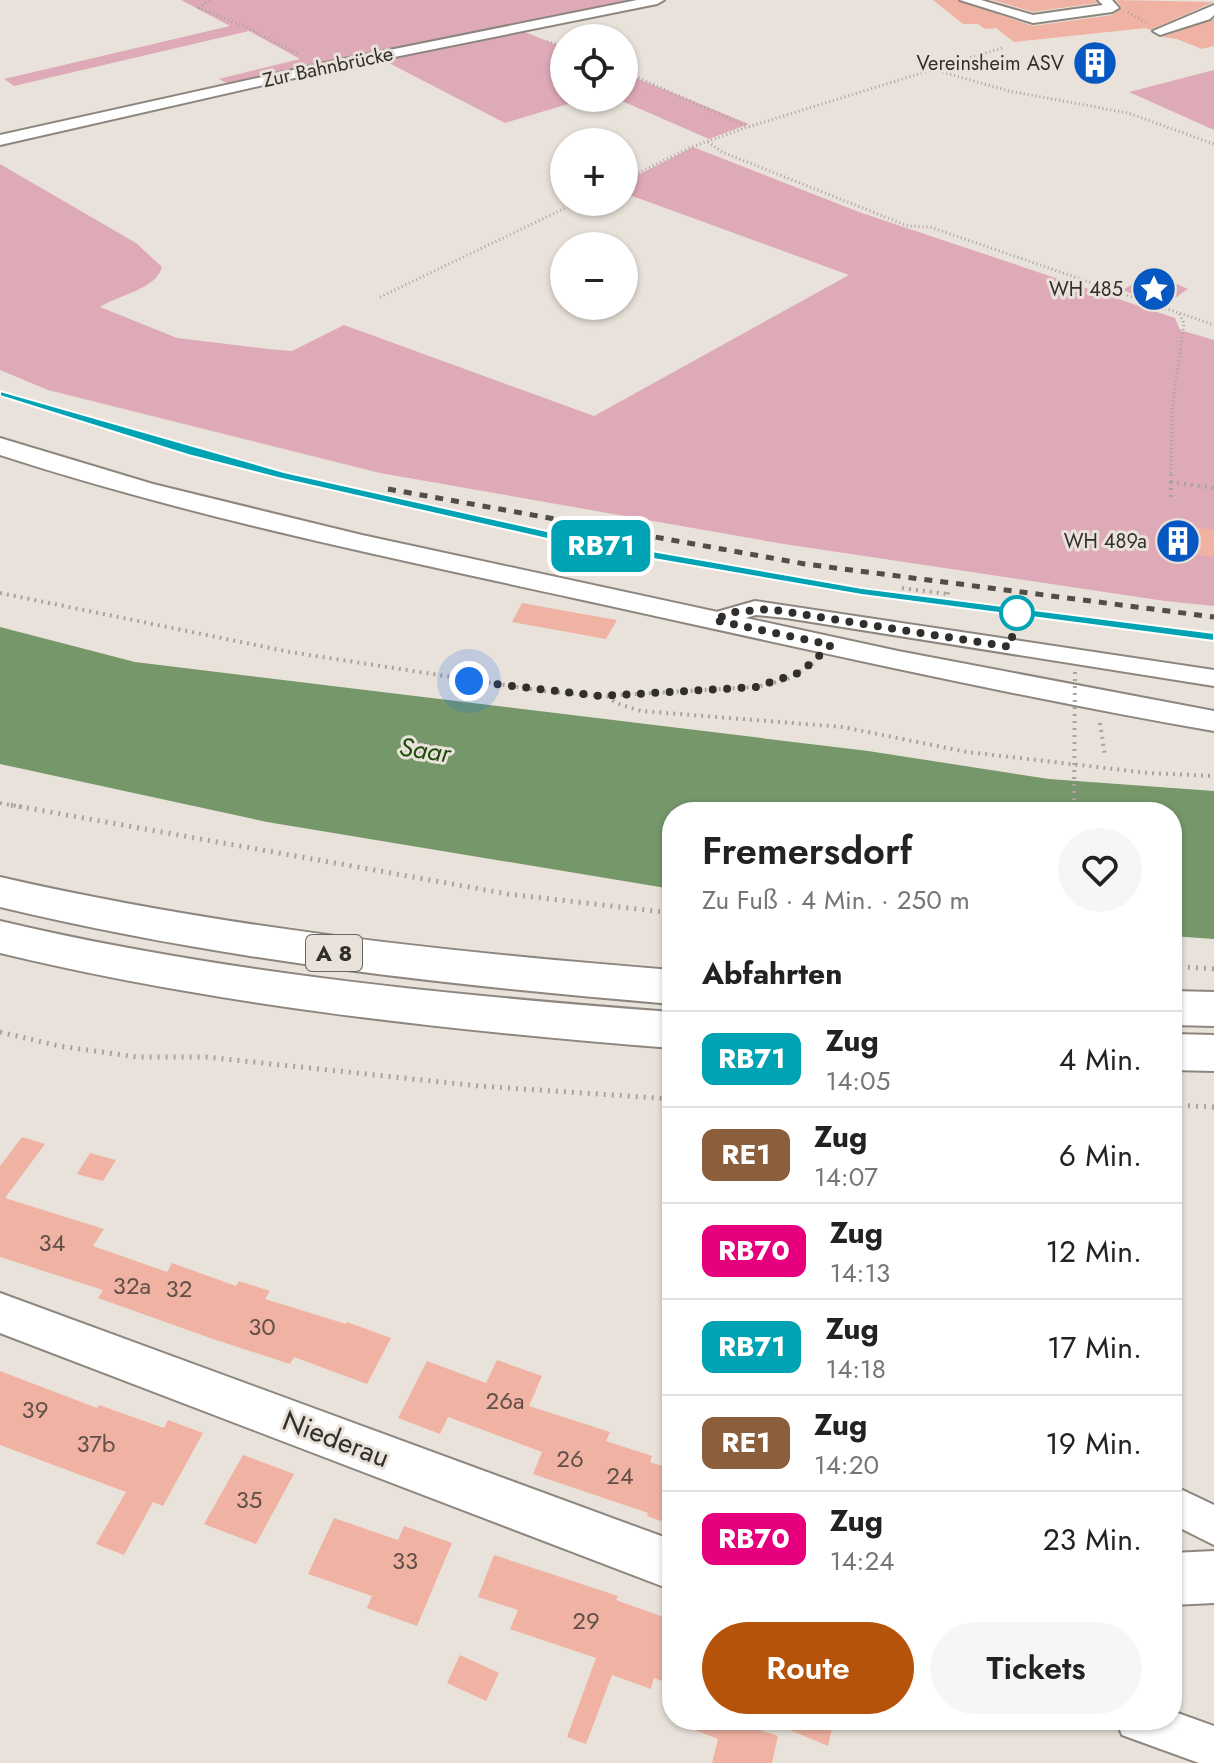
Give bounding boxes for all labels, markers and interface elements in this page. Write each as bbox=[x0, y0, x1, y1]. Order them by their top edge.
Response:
map controls bbox=[550, 24, 638, 320]
button: locate bbox=[550, 24, 638, 112]
street label: Zur Bahnbrücke bbox=[260, 39, 396, 95]
building icon: Vereinsheim ASV bbox=[1071, 39, 1119, 87]
place label: Vereinsheim ASV bbox=[917, 49, 1065, 78]
button: + bbox=[550, 128, 638, 216]
button: − bbox=[550, 232, 638, 320]
place icon: WH 485 bbox=[1130, 265, 1178, 313]
place label: WH 485 bbox=[1049, 275, 1123, 304]
building icon: WH 489a bbox=[1154, 517, 1202, 565]
line badge: RB71 bbox=[545, 520, 657, 572]
text: RB71 bbox=[567, 525, 635, 566]
place label: WH 489a bbox=[1064, 527, 1147, 556]
unlabelled marker bbox=[1000, 596, 1034, 630]
your location bbox=[449, 661, 489, 701]
water label: Saar bbox=[397, 728, 454, 773]
text: Fremersdorf bbox=[702, 823, 912, 878]
button: heart bbox=[1058, 828, 1142, 912]
text: Zu Fuß · 4 Min. · 250 m bbox=[702, 881, 970, 919]
road number: A 8 bbox=[306, 935, 362, 971]
text: Abfahrten bbox=[702, 952, 842, 995]
text: Zug bbox=[825, 1019, 879, 1062]
text: RB71 bbox=[718, 1038, 785, 1079]
text: 4 Min. bbox=[1059, 1038, 1142, 1081]
text: 14:05 bbox=[825, 1062, 890, 1100]
text: Zug bbox=[814, 1115, 867, 1158]
text: RE1 bbox=[721, 1134, 771, 1175]
text: 6 Min. bbox=[1059, 1134, 1142, 1177]
text: 14:07 bbox=[814, 1158, 878, 1196]
text: Zug bbox=[830, 1211, 883, 1254]
house number: 34 bbox=[38, 1225, 66, 1260]
text: RB70 bbox=[718, 1230, 790, 1271]
text: 12 Min. bbox=[1046, 1230, 1142, 1273]
text: 14:13 bbox=[830, 1254, 890, 1292]
house number: 32a bbox=[113, 1268, 151, 1303]
house number: 32 bbox=[166, 1271, 192, 1306]
text: Zug bbox=[825, 1307, 879, 1350]
house number: 30 bbox=[248, 1309, 276, 1344]
text: RB71 bbox=[718, 1326, 785, 1367]
text: 17 Min. bbox=[1047, 1326, 1142, 1369]
text: 14:18 bbox=[825, 1350, 886, 1388]
house number: 26a bbox=[485, 1383, 525, 1418]
house number: 39 bbox=[22, 1392, 48, 1427]
street label: Niederau bbox=[277, 1400, 395, 1478]
text: Zug bbox=[814, 1403, 867, 1446]
text: RE1 bbox=[721, 1422, 771, 1463]
text: 19 Min. bbox=[1045, 1422, 1142, 1465]
house number: 37b bbox=[76, 1426, 116, 1461]
house number: 26 bbox=[556, 1441, 584, 1476]
text: 14:20 bbox=[814, 1446, 879, 1484]
house number: 24 bbox=[606, 1458, 634, 1493]
house number: 35 bbox=[236, 1482, 262, 1517]
text: Zug bbox=[830, 1499, 883, 1542]
text: RB70 bbox=[718, 1518, 790, 1559]
text: 23 Min. bbox=[1043, 1518, 1142, 1561]
text: 14:24 bbox=[830, 1542, 894, 1580]
house number: 33 bbox=[392, 1543, 418, 1578]
house number: 29 bbox=[572, 1603, 600, 1638]
button: Route bbox=[702, 1622, 914, 1714]
button: Tickets bbox=[930, 1622, 1142, 1714]

